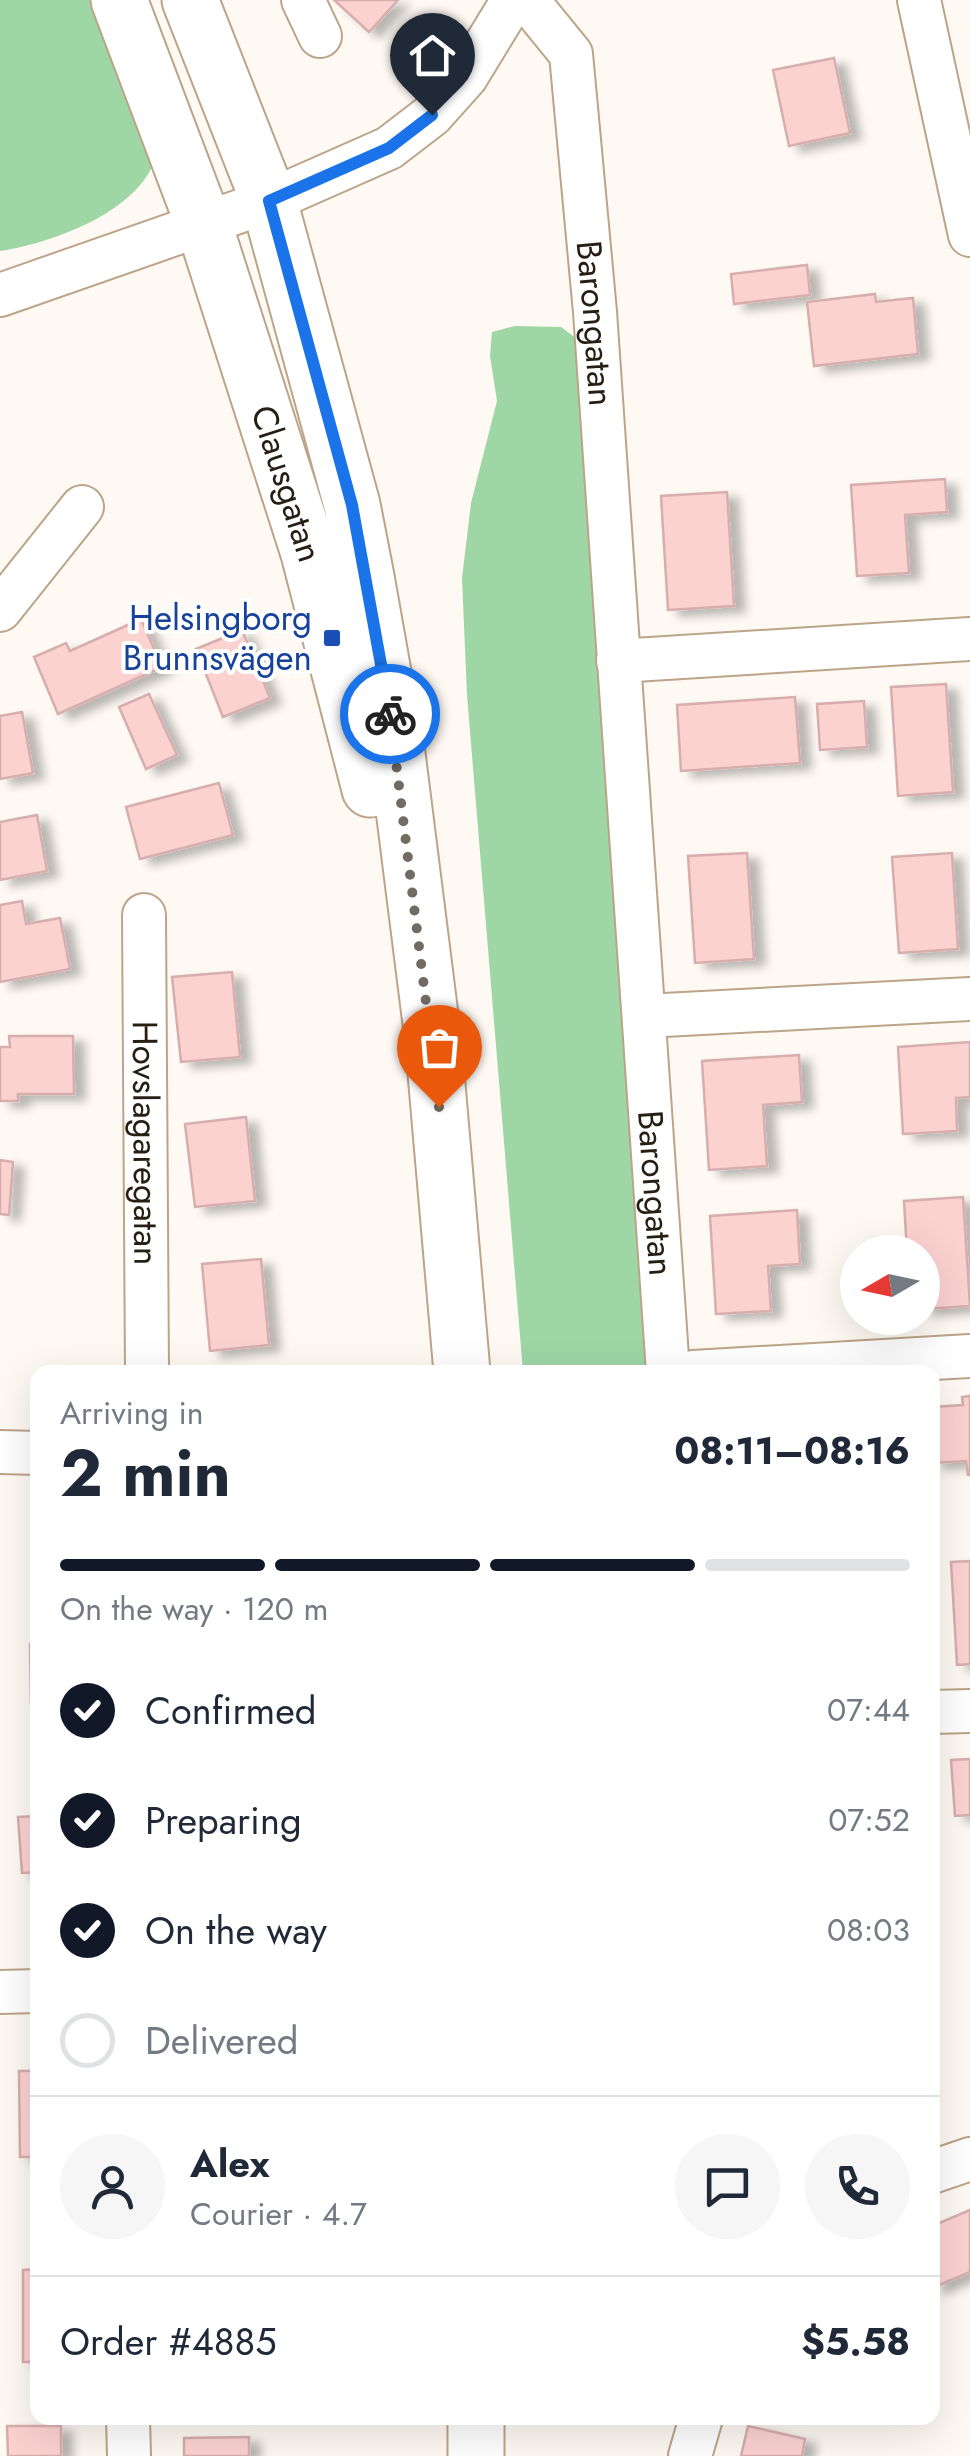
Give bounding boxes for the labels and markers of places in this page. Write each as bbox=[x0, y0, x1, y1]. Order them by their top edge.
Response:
pin bbox=[390, 13, 475, 116]
place label: Helsingborg Brunnsvägen bbox=[123, 593, 312, 683]
marker: Helsingborg Brunnsvägen bbox=[321, 627, 343, 649]
pin bbox=[397, 1005, 482, 1108]

